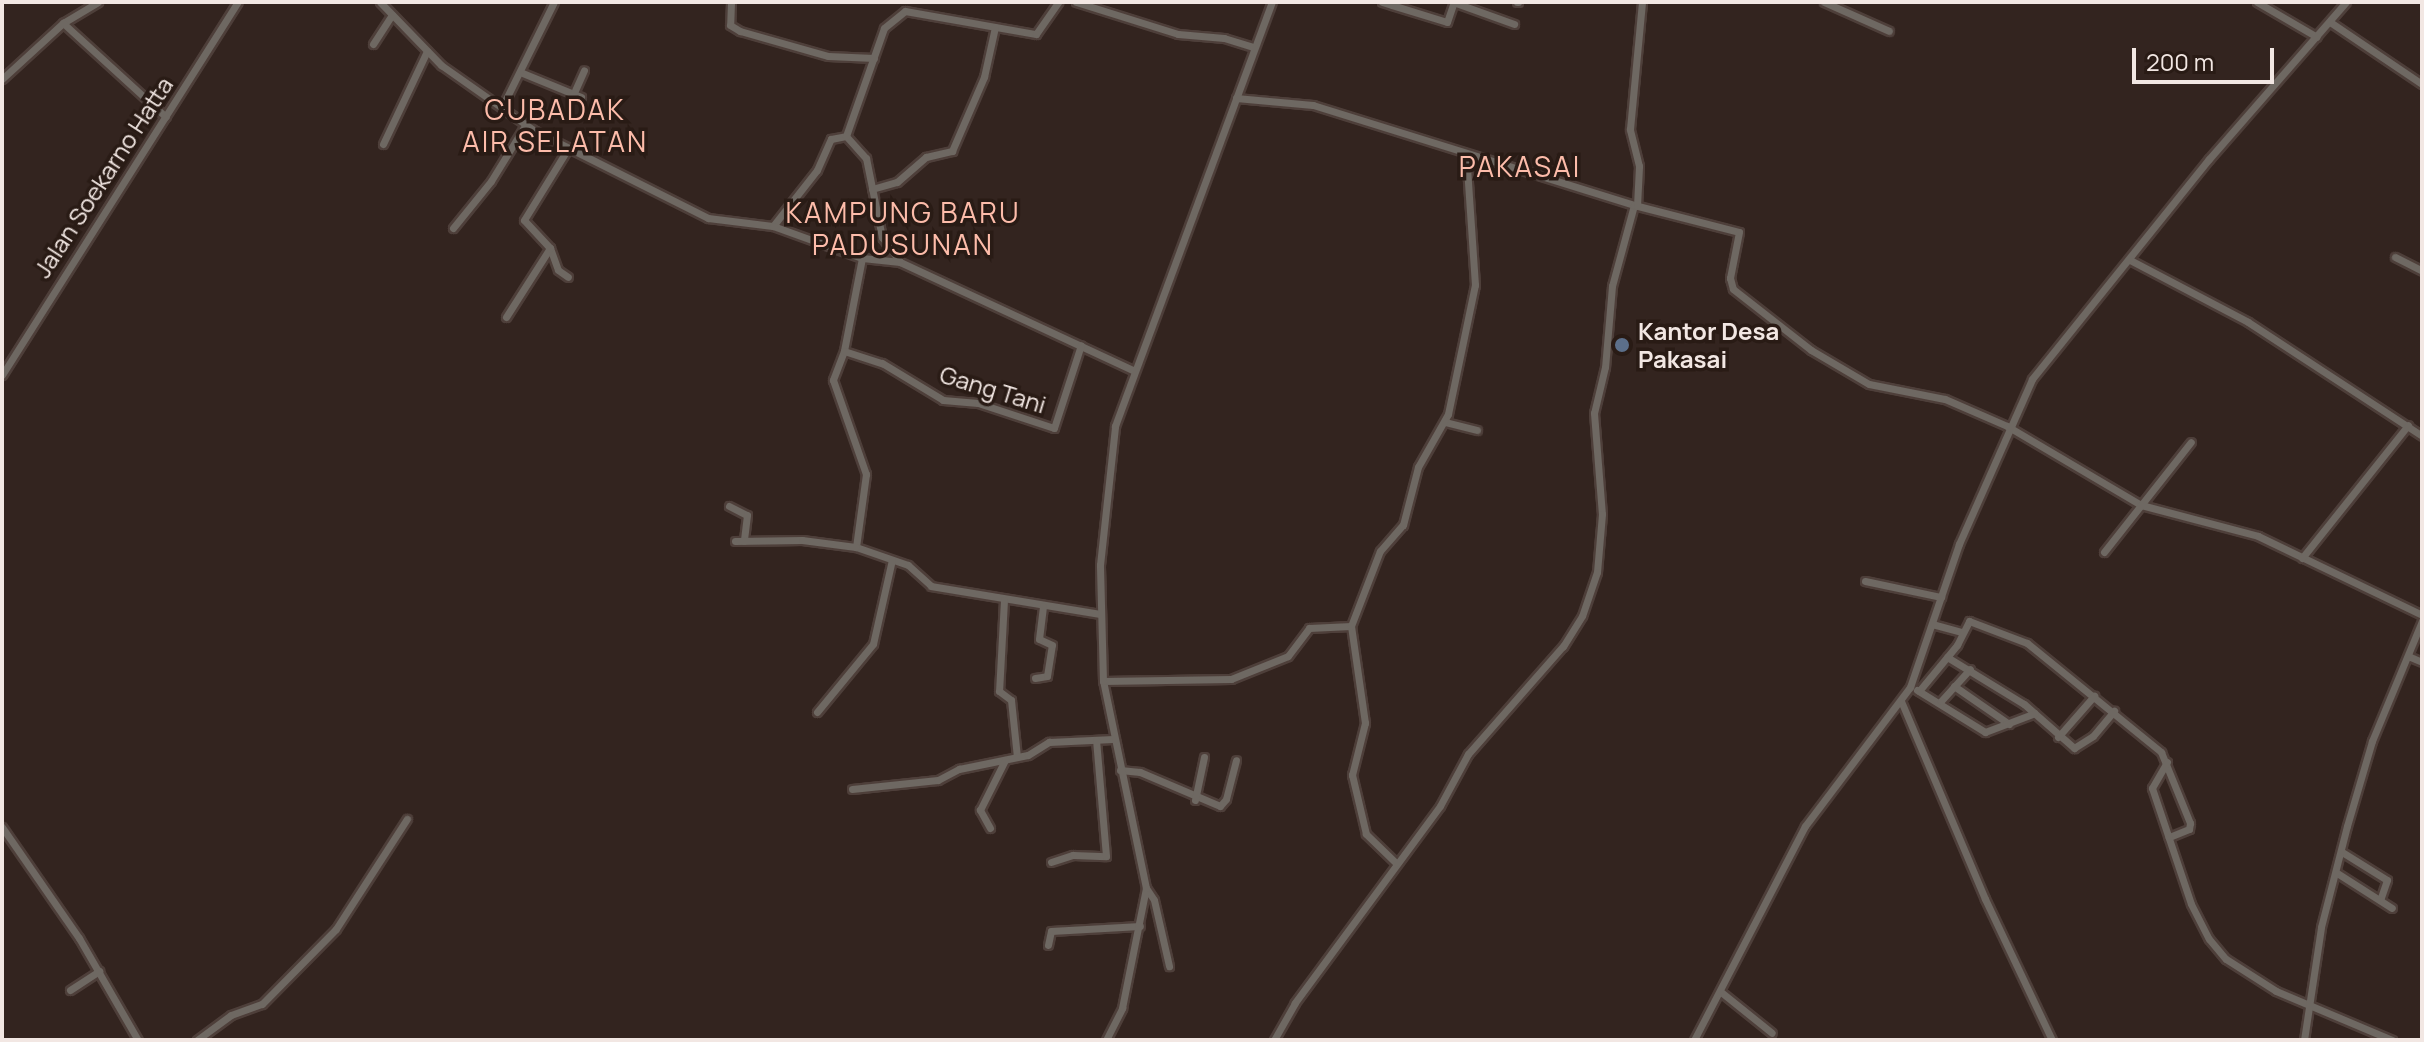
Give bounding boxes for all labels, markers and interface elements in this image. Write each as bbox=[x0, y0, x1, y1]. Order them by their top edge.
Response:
scale bar bbox=[2136, 32, 2278, 82]
text: 200 m bbox=[2146, 45, 2214, 78]
street label: Jalan Soekarno Hatta bbox=[27, 71, 179, 283]
district label: CUBADAK AIR SELATAN bbox=[462, 92, 648, 158]
district label: PAKASAI bbox=[1459, 149, 1581, 183]
district label: KAMPUNG BARU PADUSUNAN bbox=[785, 195, 1021, 261]
place label: Kantor Desa Pakasai bbox=[1638, 317, 1779, 373]
marker: Kantor Desa Pakasai bbox=[1613, 336, 1631, 354]
street label: Gang Tani bbox=[937, 359, 1049, 419]

